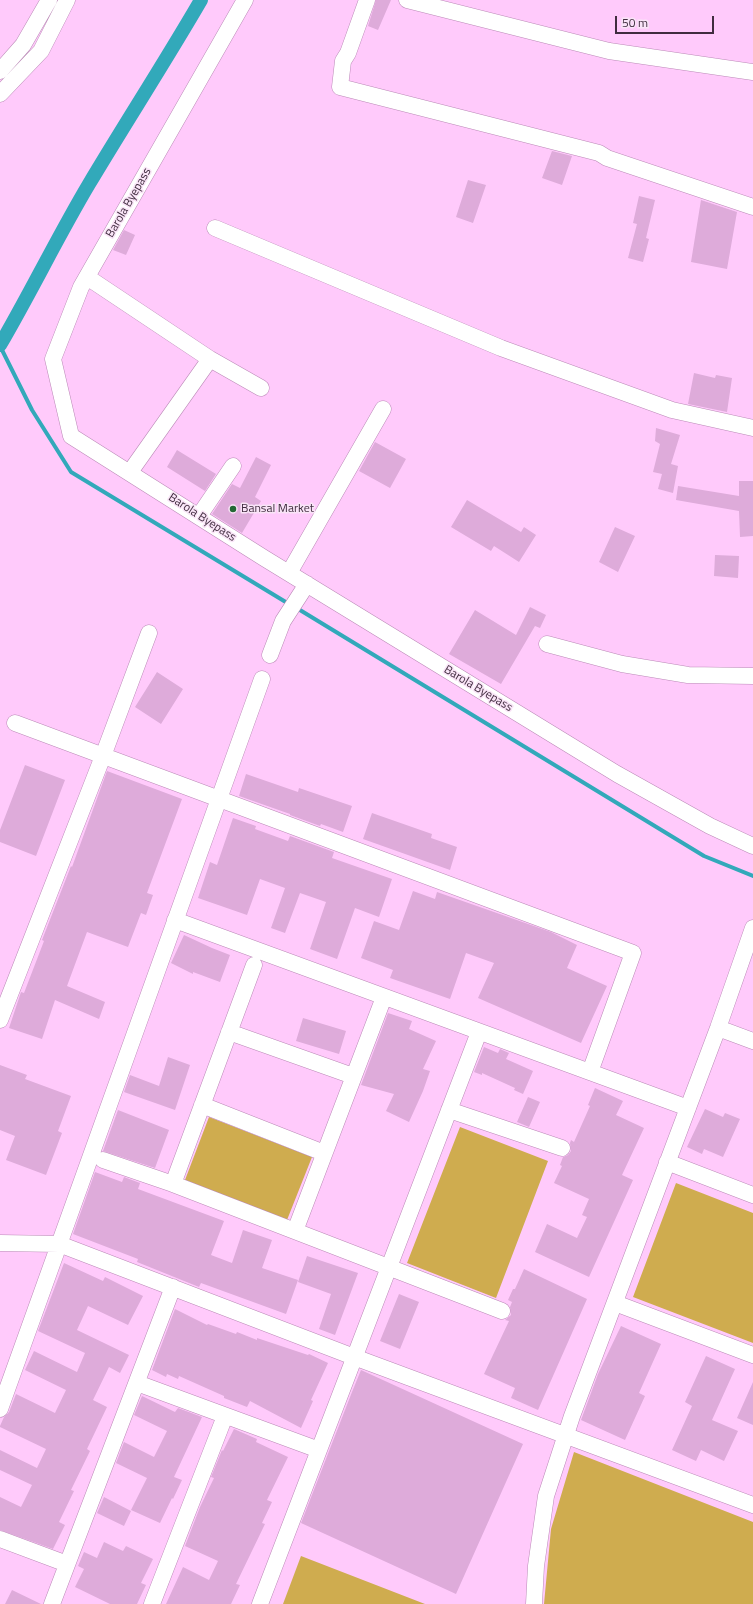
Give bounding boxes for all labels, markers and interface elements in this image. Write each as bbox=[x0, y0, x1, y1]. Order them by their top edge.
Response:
scale bar bbox=[617, 8, 716, 34]
text: 50 m bbox=[622, 13, 648, 32]
street label: Barola Byepass bbox=[103, 166, 155, 240]
street label: Barola Byepass bbox=[165, 491, 239, 545]
place label: Bansal Market bbox=[241, 502, 314, 516]
marker: Bansal Market bbox=[228, 504, 238, 514]
street label: Barola Byepass bbox=[441, 663, 515, 715]

